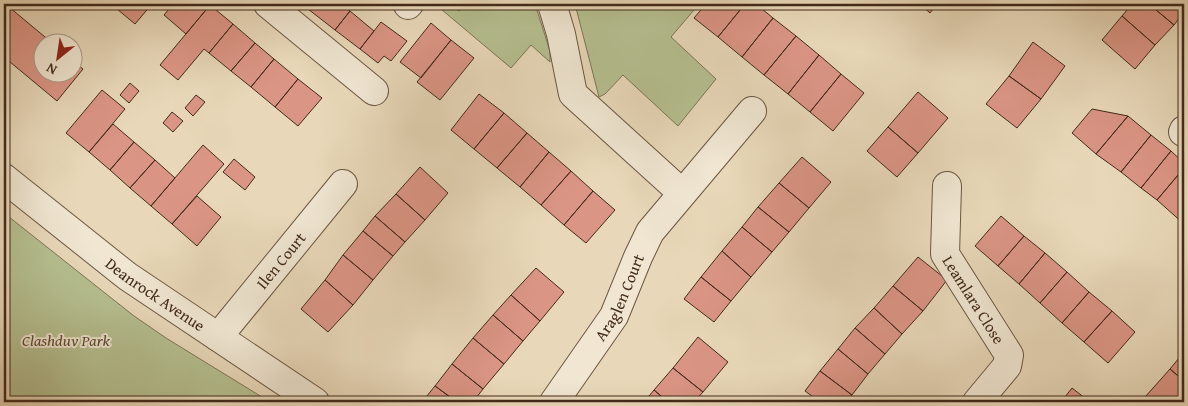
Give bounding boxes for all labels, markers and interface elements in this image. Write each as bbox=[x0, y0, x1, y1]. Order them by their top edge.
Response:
north arrow bbox=[32, 32, 82, 82]
text: N bbox=[42, 58, 61, 80]
street label: Ilen Court bbox=[250, 226, 311, 294]
street label: Araglen Court bbox=[588, 250, 650, 346]
street label: Deanrock Avenue bbox=[101, 251, 210, 337]
street label: Leamlara Close bbox=[937, 251, 1011, 349]
park label: Clashduv Park bbox=[22, 328, 111, 352]

